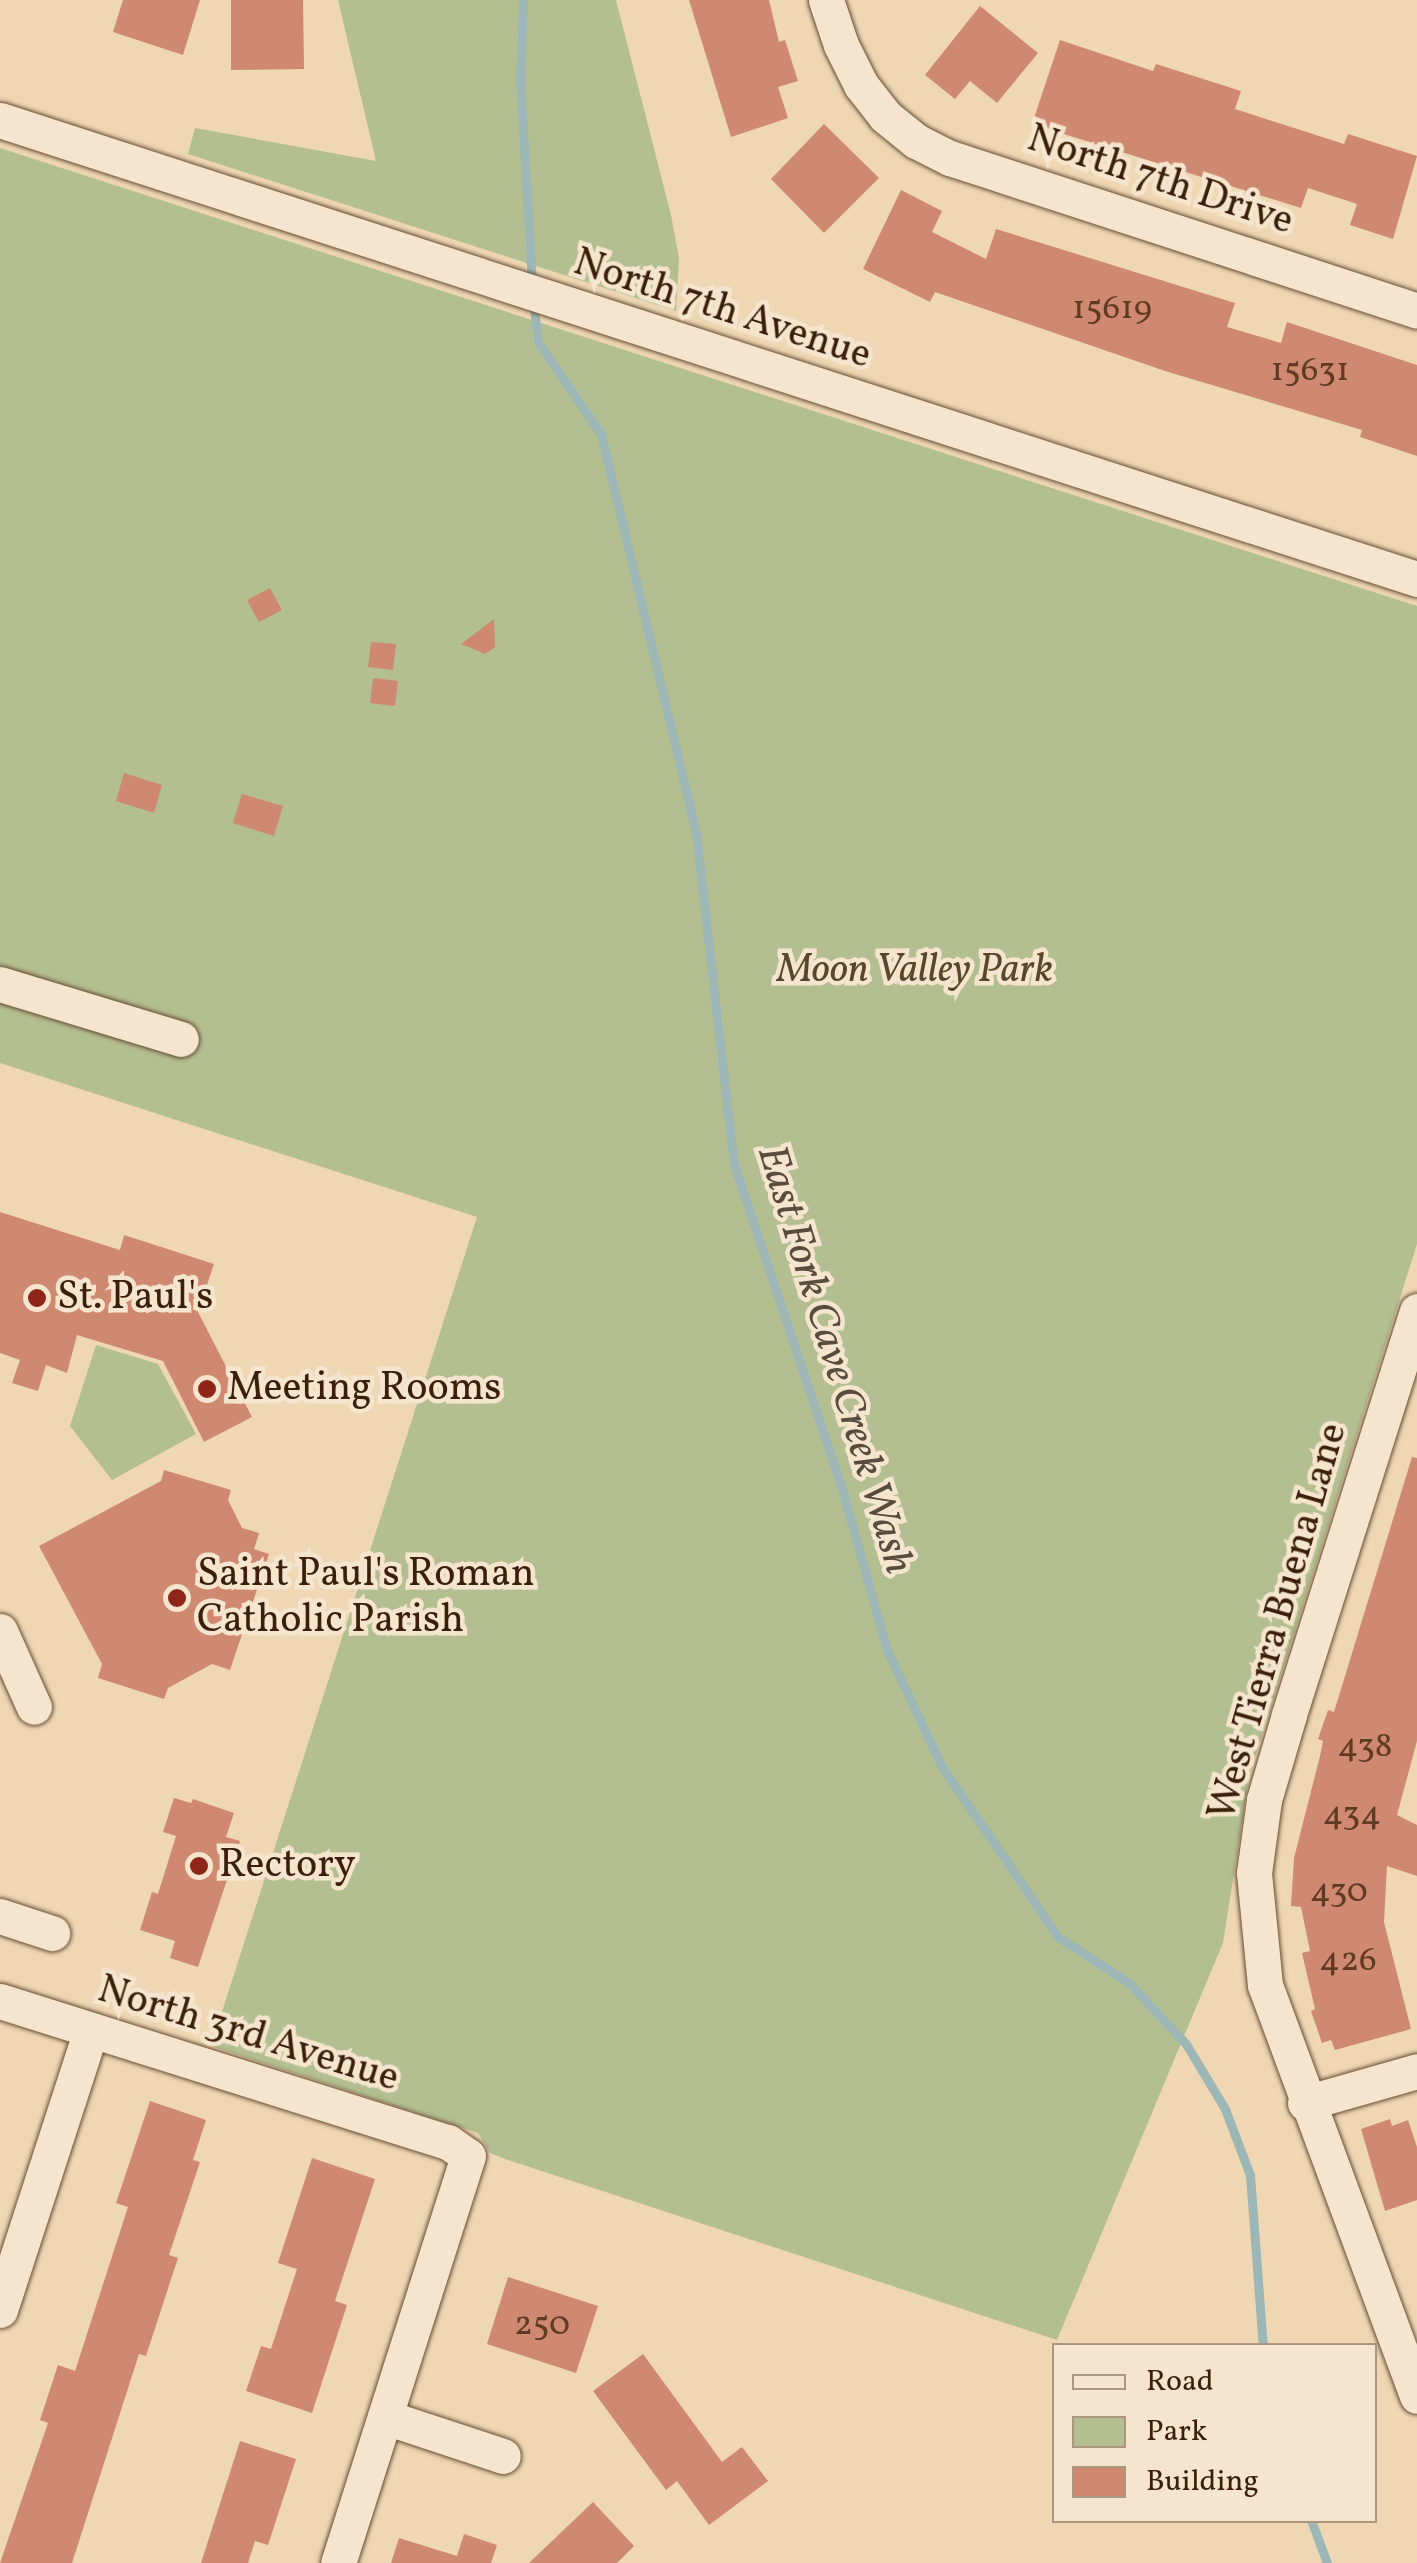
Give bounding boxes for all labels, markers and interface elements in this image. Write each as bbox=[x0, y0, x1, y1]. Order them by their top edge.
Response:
street label: North 7th Drive bbox=[1021, 115, 1299, 247]
street label: North 7th Avenue bbox=[567, 239, 877, 381]
house number: 15619 bbox=[1072, 288, 1152, 330]
house number: 15631 bbox=[1270, 350, 1350, 392]
park label: Moon Valley Park bbox=[777, 947, 1053, 995]
water label: East Fork Cave Creek Wash bbox=[744, 1140, 922, 1580]
place label: St. Paul's bbox=[57, 1274, 213, 1322]
marker: St. Paul's bbox=[26, 1287, 48, 1309]
place label: Meeting Rooms bbox=[227, 1365, 501, 1413]
marker: Meeting Rooms bbox=[196, 1378, 218, 1400]
street label: West Tierra Buena Lane bbox=[1199, 1417, 1359, 1827]
place label: Saint Paul's Roman Catholic Parish bbox=[197, 1551, 535, 1645]
marker: Saint Paul's Roman Catholic Parish bbox=[166, 1587, 188, 1609]
house number: 438 bbox=[1337, 1726, 1393, 1768]
house number: 434 bbox=[1323, 1794, 1381, 1836]
place label: Rectory bbox=[219, 1842, 356, 1890]
marker: Rectory bbox=[188, 1855, 210, 1877]
house number: 430 bbox=[1310, 1871, 1368, 1913]
house number: 426 bbox=[1319, 1940, 1377, 1982]
street label: North 3rd Avenue bbox=[92, 1966, 404, 2104]
house number: 250 bbox=[514, 2304, 570, 2346]
legend bbox=[1052, 2343, 1377, 2523]
text: Road bbox=[1146, 2361, 1214, 2403]
text: Park bbox=[1146, 2411, 1207, 2453]
text: Building bbox=[1146, 2461, 1259, 2503]

